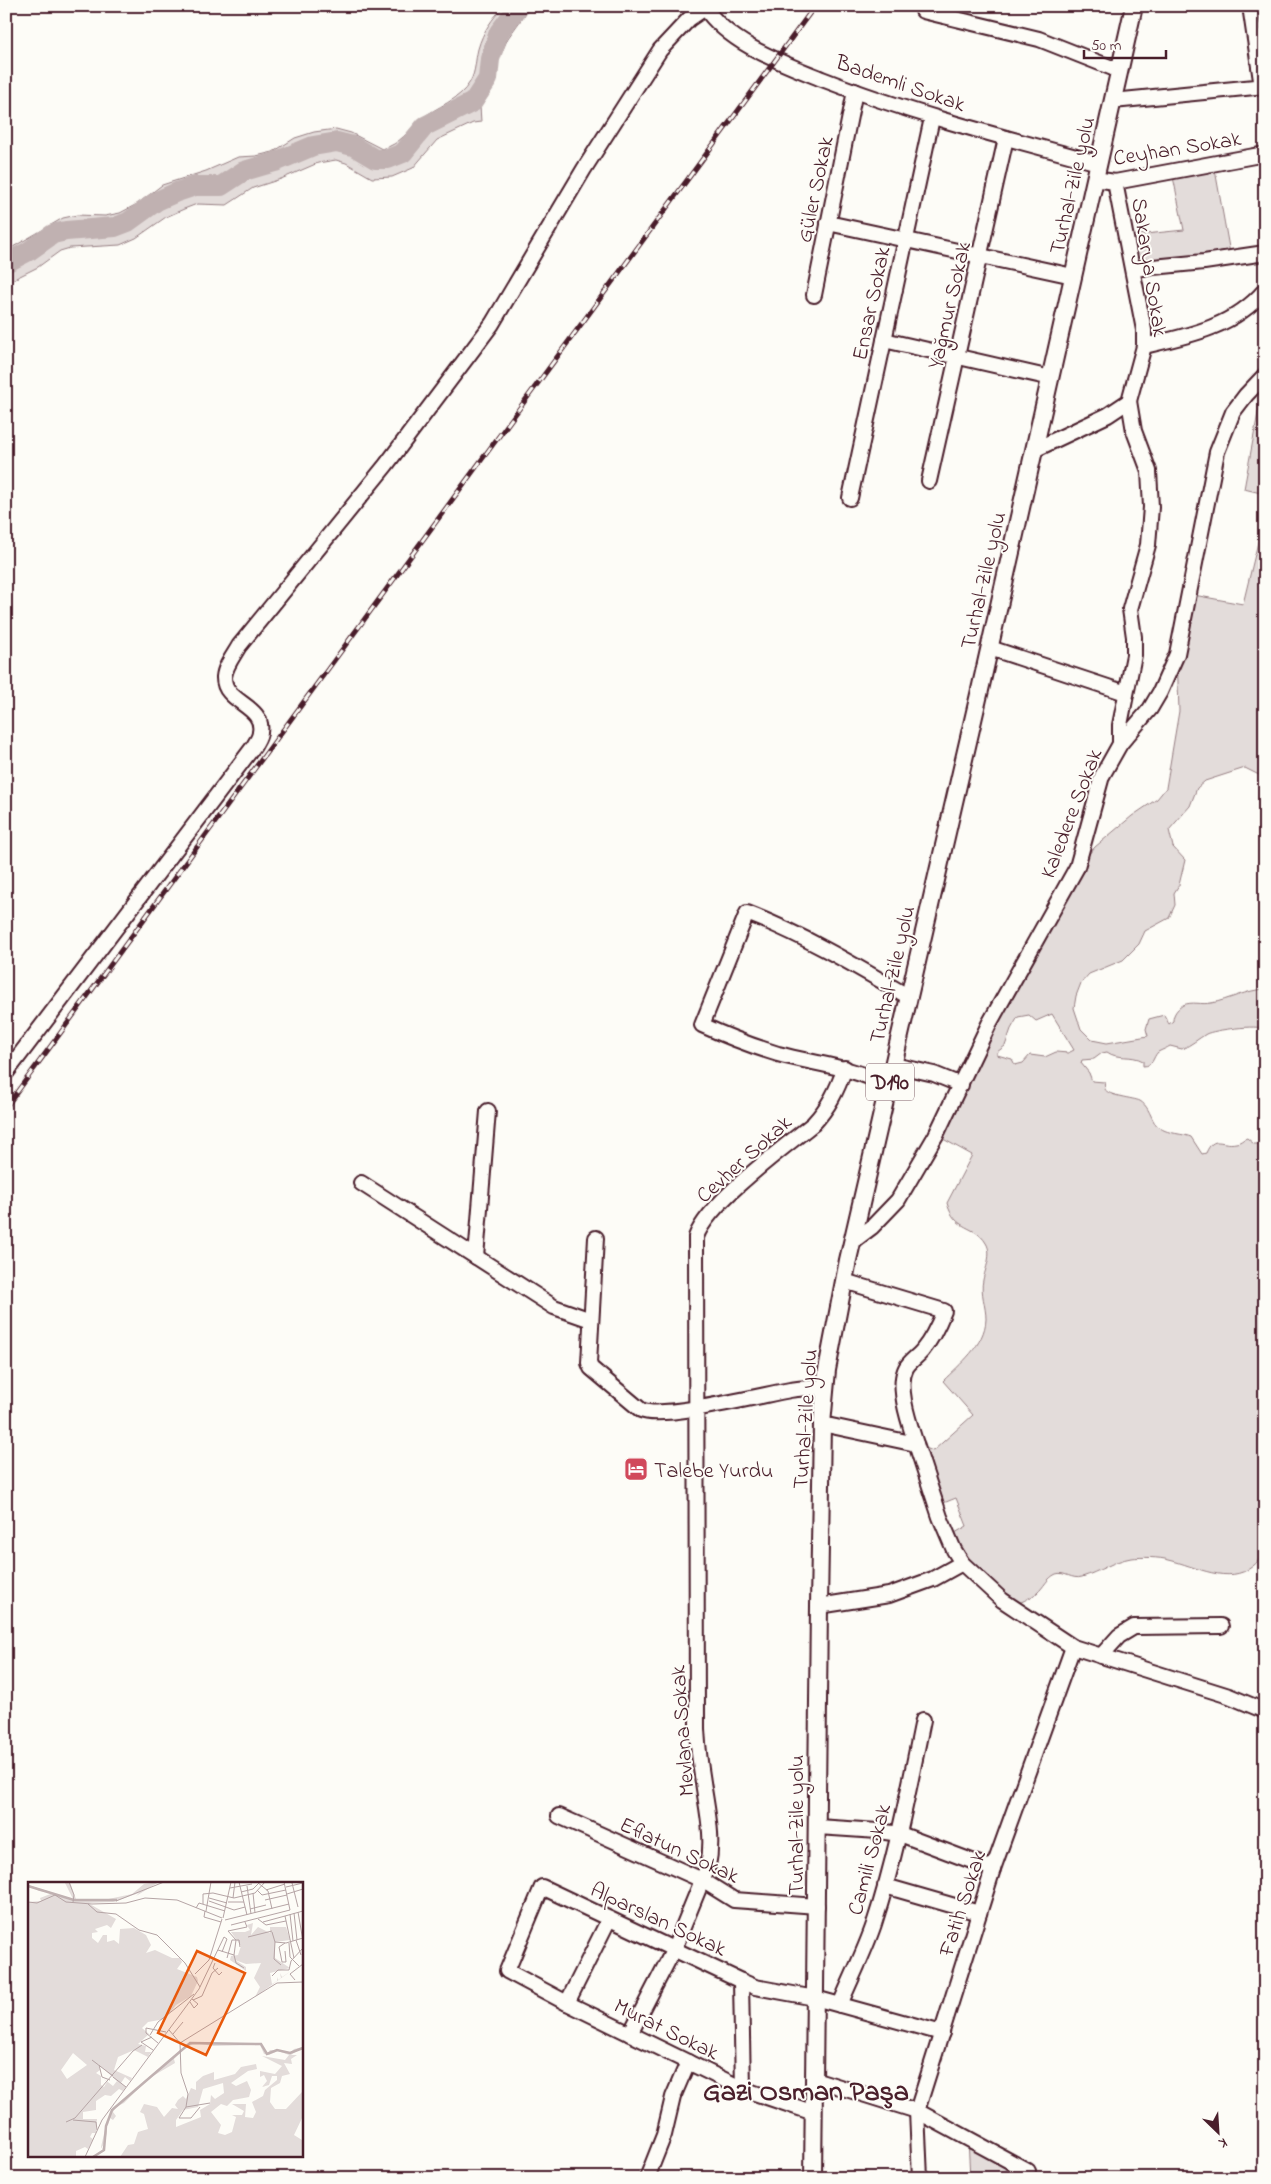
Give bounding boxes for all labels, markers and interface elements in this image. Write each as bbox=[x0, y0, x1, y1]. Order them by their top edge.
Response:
scale bar bbox=[1084, 28, 1166, 60]
text: 50 m bbox=[1091, 35, 1122, 57]
street label: Bademli Sokak bbox=[830, 47, 969, 122]
street label: Turhal-Zile yolu bbox=[1043, 114, 1106, 258]
street label: Ceyhan Sokak bbox=[1111, 124, 1244, 177]
street label: Güler Sokak bbox=[790, 133, 844, 246]
street label: Sakarya Sokak bbox=[1120, 196, 1175, 340]
street label: Yağmur Sokak bbox=[921, 238, 982, 373]
street label: Ensar Sokak bbox=[845, 243, 901, 364]
street label: Turhal-Zile yolu bbox=[954, 509, 1017, 653]
street label: Kaledere Sokak bbox=[1033, 744, 1112, 884]
street label: Turhal-Zile yolu bbox=[863, 903, 926, 1047]
road number: D190 bbox=[866, 1064, 914, 1100]
street label: Cevher Sokak bbox=[690, 1108, 800, 1212]
street label: Turhal-Zile yolu bbox=[786, 1348, 829, 1490]
hotel icon: Talebe Yurdu bbox=[623, 1456, 649, 1482]
place label: Talebe Yurdu bbox=[654, 1456, 773, 1488]
street label: Mevlana Sokak bbox=[663, 1664, 705, 1798]
street label: Turhal-Zile yolu bbox=[782, 1755, 815, 1895]
street label: Camili Sokak bbox=[841, 1800, 901, 1919]
street label: Eflatun Sokak bbox=[614, 1810, 744, 1894]
street label: Fatih Sokak bbox=[931, 1847, 996, 1962]
street label: Alparslan Sokak bbox=[584, 1875, 731, 1966]
inset map bbox=[28, 1882, 302, 2156]
street label: Murat Sokak bbox=[608, 1991, 724, 2070]
district label: Gazi Osman Paşa bbox=[703, 2073, 909, 2114]
north arrow bbox=[1194, 2106, 1244, 2156]
text: K bbox=[1214, 2131, 1230, 2154]

